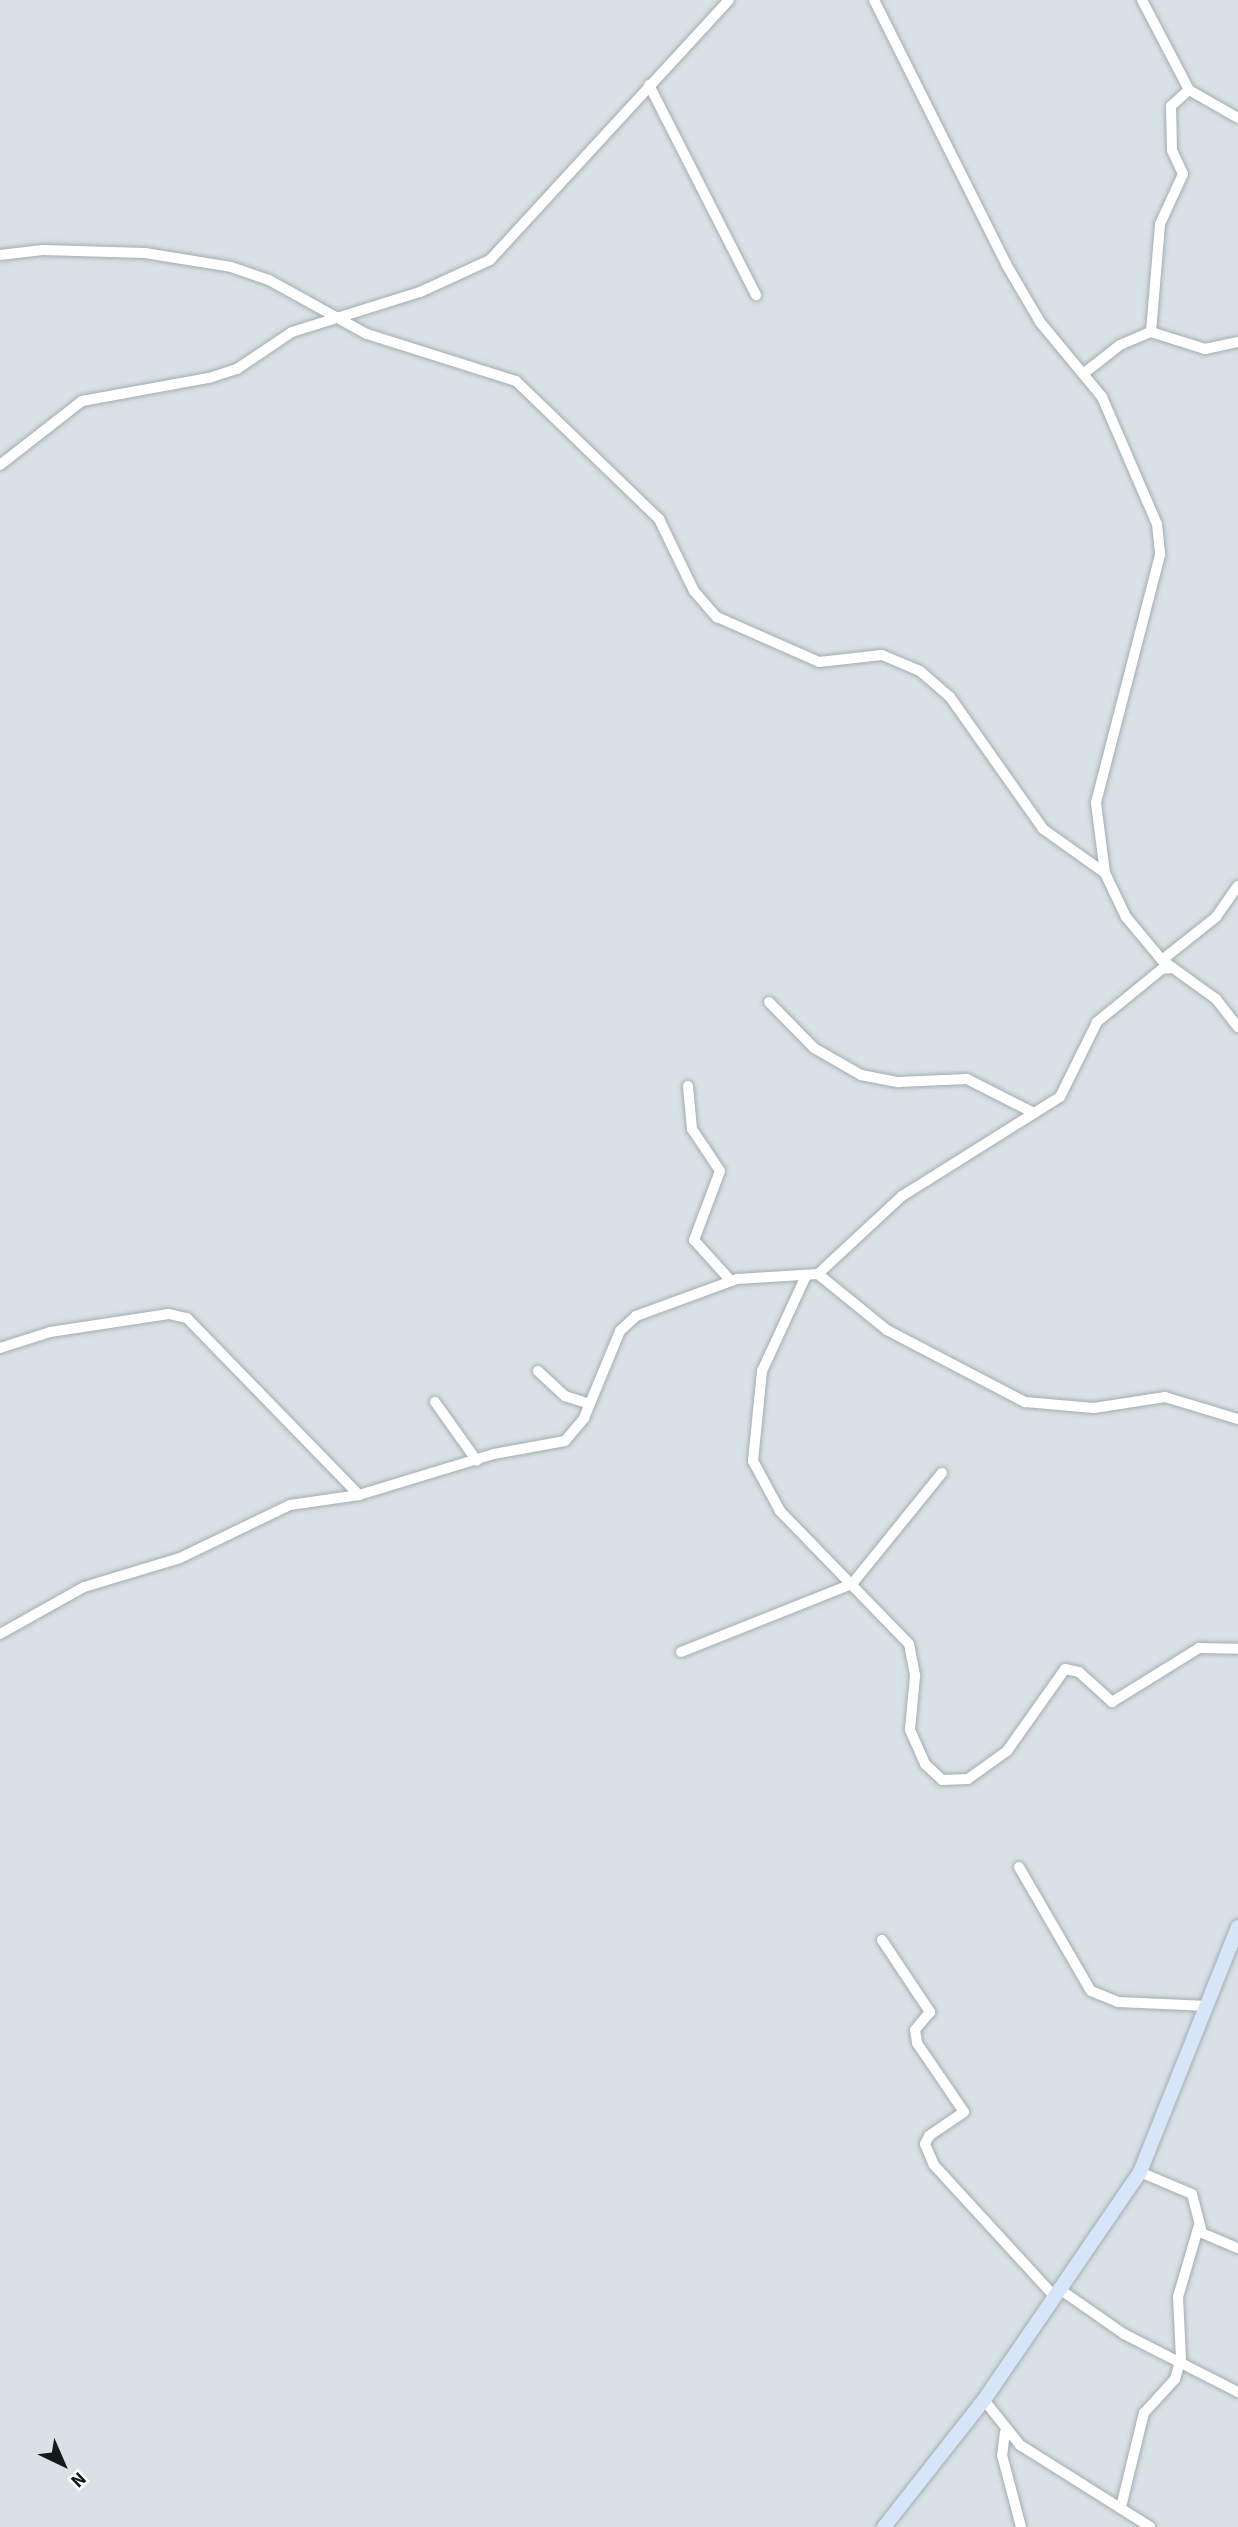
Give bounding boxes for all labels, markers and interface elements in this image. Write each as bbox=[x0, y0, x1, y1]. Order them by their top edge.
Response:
north arrow bbox=[28, 2429, 98, 2499]
text: N bbox=[64, 2465, 92, 2494]

